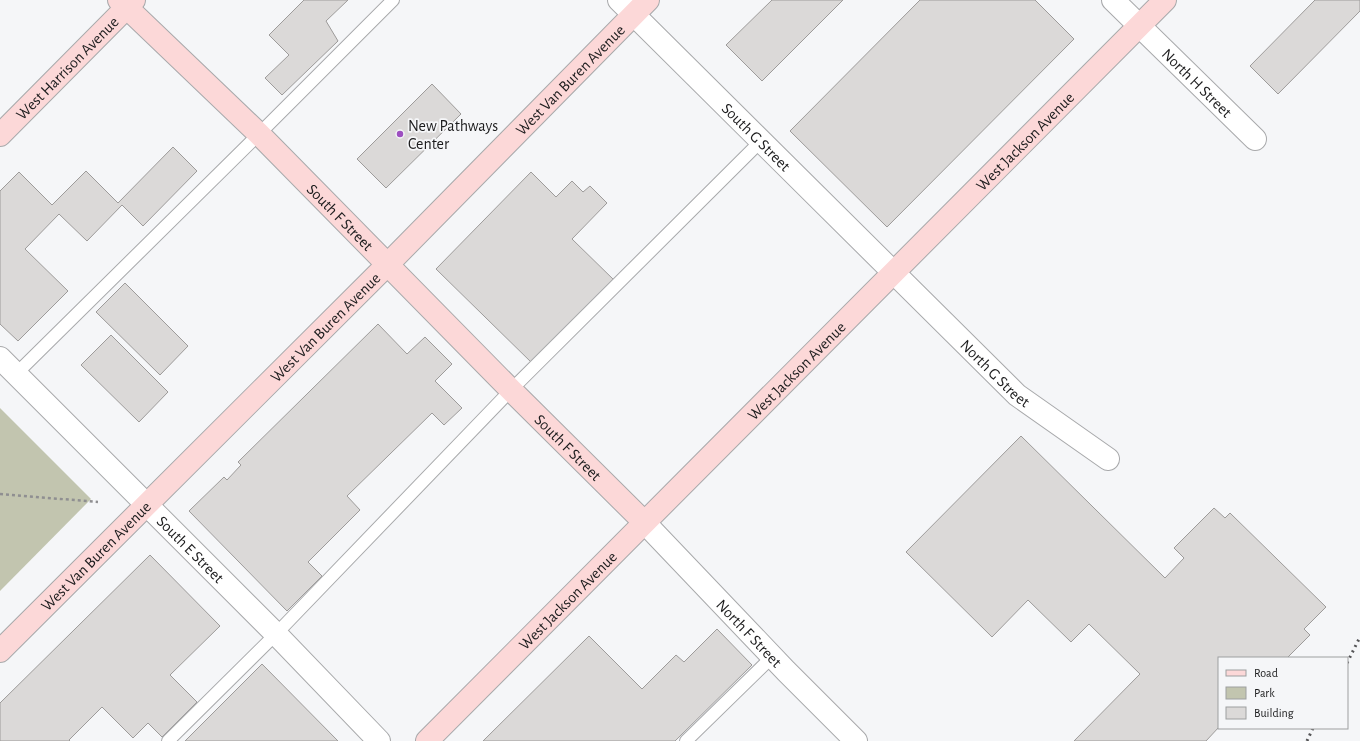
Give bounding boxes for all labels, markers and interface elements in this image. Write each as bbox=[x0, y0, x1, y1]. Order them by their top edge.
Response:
street label: West Harrison Avenue bbox=[13, 14, 122, 123]
street label: West Van Buren Avenue bbox=[513, 22, 628, 138]
street label: North H Street bbox=[1159, 46, 1235, 121]
street label: West Jackson Avenue bbox=[973, 89, 1077, 194]
street label: South G Street bbox=[719, 100, 793, 175]
place label: New Pathways Center bbox=[408, 118, 498, 152]
marker: New Pathways Center bbox=[395, 129, 405, 139]
street label: South F Street bbox=[304, 181, 376, 254]
street label: West Van Buren Avenue bbox=[268, 270, 384, 385]
street label: West Jackson Avenue bbox=[745, 319, 849, 423]
street label: North G Street bbox=[957, 337, 1032, 410]
street label: South F Street bbox=[531, 412, 604, 484]
street label: West Van Buren Avenue bbox=[38, 499, 154, 614]
street label: South E Street bbox=[154, 513, 227, 586]
street label: West Jackson Avenue bbox=[516, 549, 620, 653]
street label: North F Street bbox=[713, 596, 785, 670]
legend bbox=[1218, 657, 1348, 729]
text: Road bbox=[1254, 667, 1278, 679]
text: Park bbox=[1254, 687, 1275, 699]
text: Building bbox=[1254, 707, 1294, 719]

